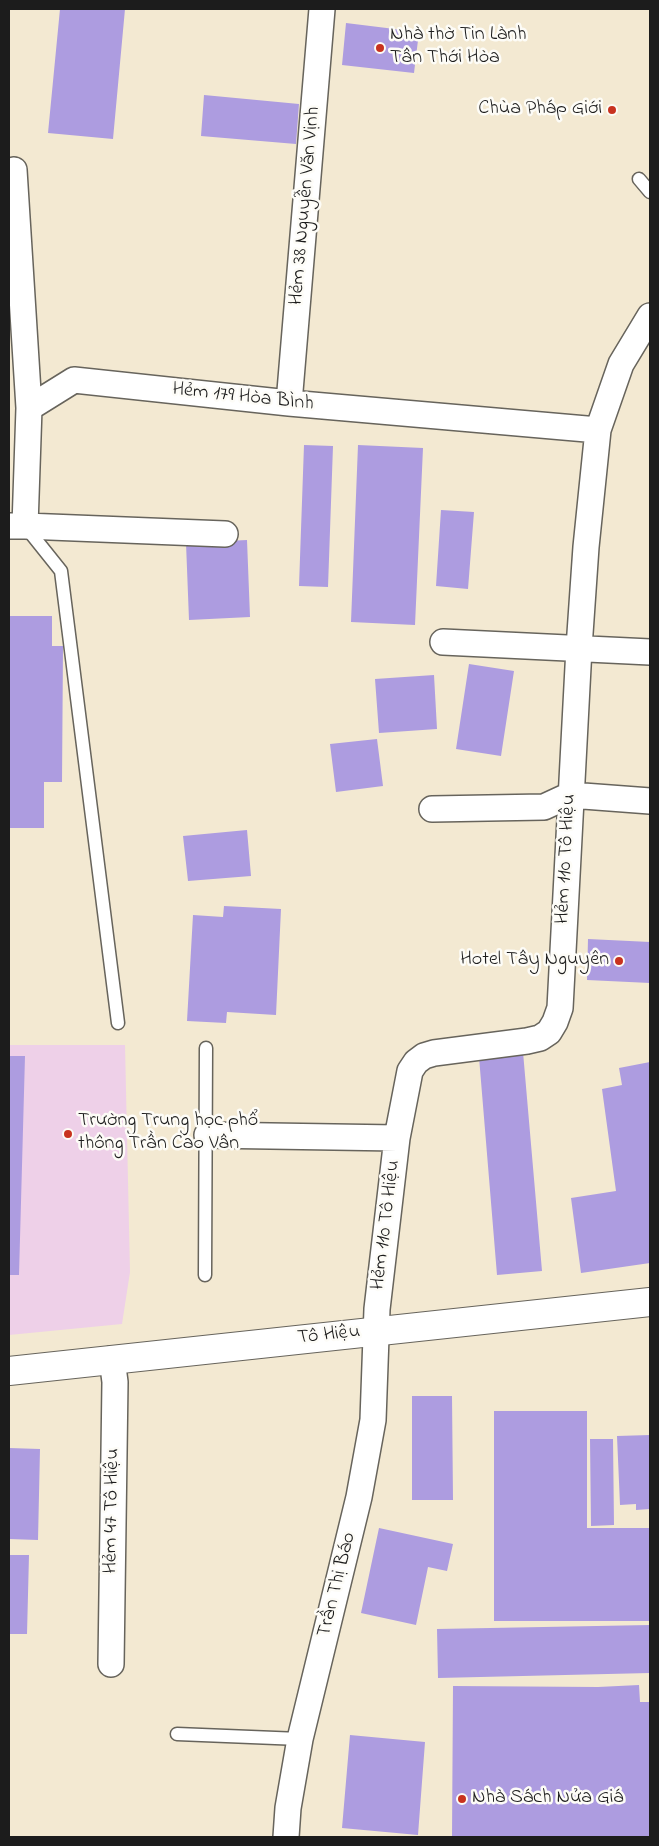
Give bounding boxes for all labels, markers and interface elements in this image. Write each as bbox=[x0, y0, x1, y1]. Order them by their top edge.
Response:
place label: Nhà thờ Tin Lành Tân Thới Hòa bbox=[390, 24, 527, 71]
marker: Nhà thờ Tin Lành Tân Thới Hòa bbox=[374, 42, 386, 54]
place label: Chùa Pháp Giới bbox=[478, 98, 602, 122]
marker: Chùa Pháp Giới bbox=[606, 104, 618, 116]
street label: Hẻm 38 Nguyễn Văn Vịnh bbox=[285, 106, 327, 306]
street label: Hẻm 179 Hòa BÌnh bbox=[171, 379, 315, 417]
street label: Hẻm 110 Tô Hiệu bbox=[552, 793, 582, 925]
place label: Hotel Tây Nguyên bbox=[460, 949, 609, 973]
marker: Hotel Tây Nguyên bbox=[613, 955, 625, 967]
place label: Trường Trung học phổ thông Trần Cao Vân bbox=[78, 1110, 258, 1157]
marker: Trường Trung học phổ thông Trần Cao Vân bbox=[62, 1128, 74, 1140]
street label: Hẻm 110 Tô Hiệu bbox=[367, 1159, 407, 1291]
street label: Tô Hiệu bbox=[296, 1321, 362, 1351]
street label: Hẻm 47 Tô Hiệu bbox=[100, 1448, 126, 1574]
street label: Trần Thị Báo bbox=[313, 1530, 363, 1640]
place label: Nhà Sách Nửa Giá bbox=[472, 1787, 623, 1811]
marker: Nhà Sách Nửa Giá bbox=[456, 1793, 468, 1805]

